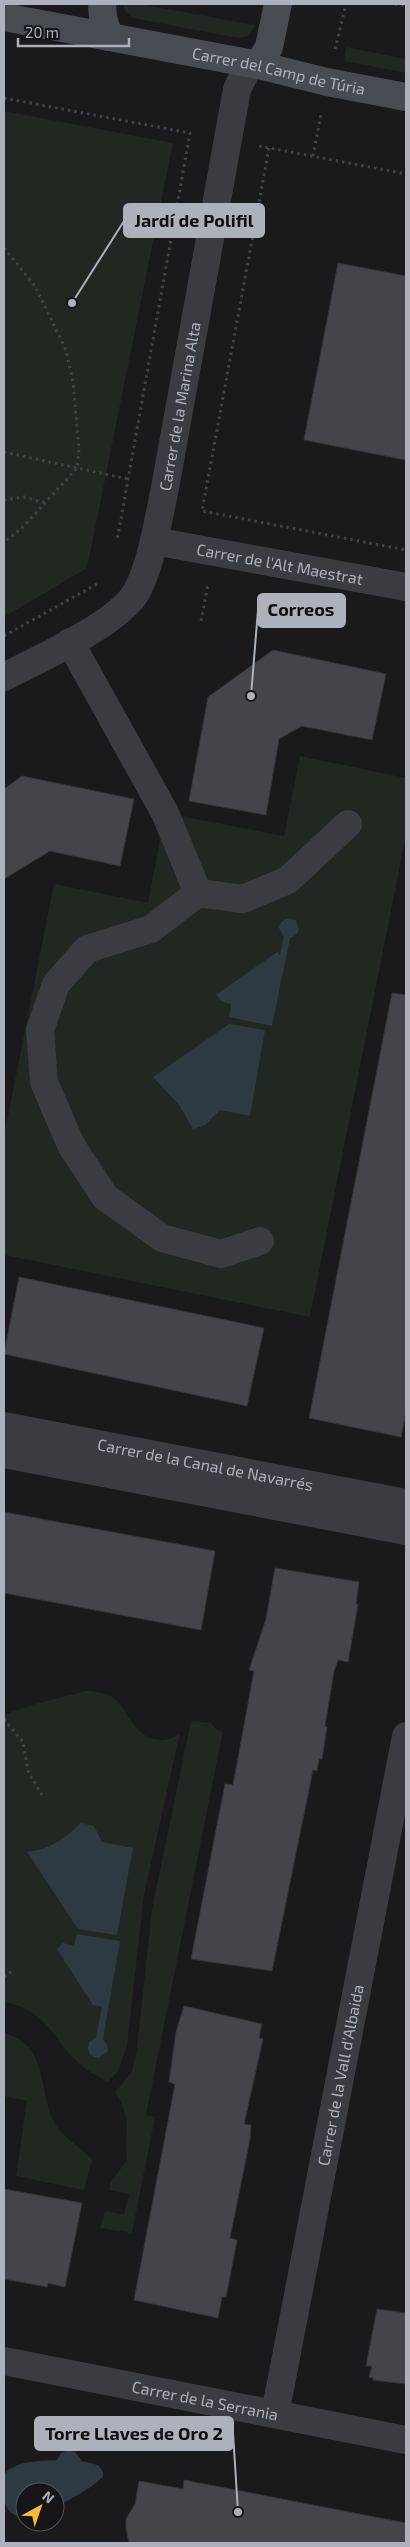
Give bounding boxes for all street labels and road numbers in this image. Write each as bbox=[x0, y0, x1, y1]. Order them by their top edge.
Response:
street label: Carrer del Camp de Túria bbox=[191, 43, 367, 98]
street label: Carrer de la Marina Alta bbox=[155, 320, 204, 492]
street label: Carrer de l'Alt Maestrat bbox=[195, 539, 365, 588]
street label: Carrer de la Canal de Navarrés bbox=[96, 1434, 315, 1494]
street label: Carrer de la Vall d'Albaida bbox=[313, 1983, 367, 2167]
street label: Carrer de la Serrania bbox=[131, 2376, 280, 2424]

